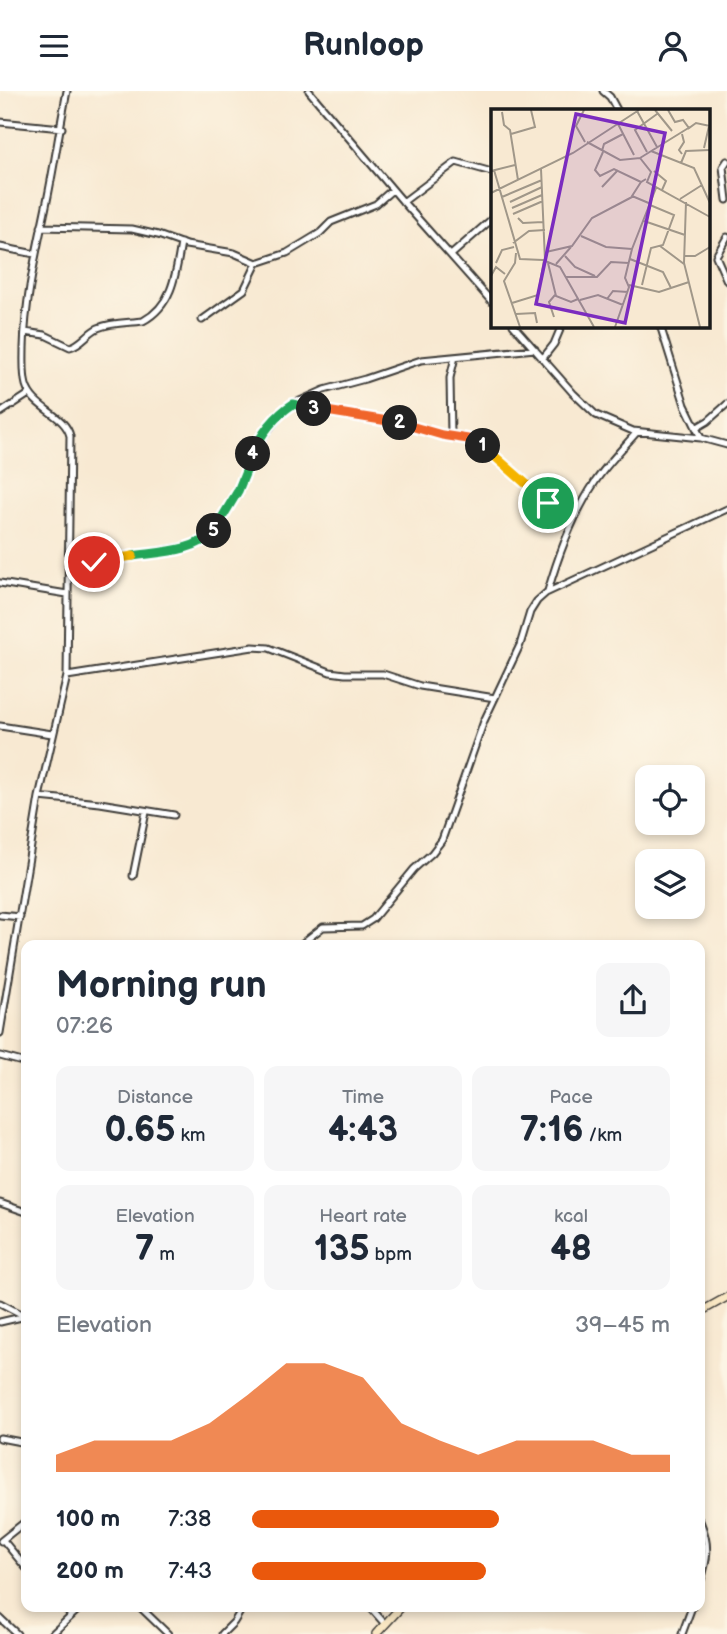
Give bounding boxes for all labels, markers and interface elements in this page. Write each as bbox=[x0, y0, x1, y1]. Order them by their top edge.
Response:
text: Runloop bbox=[303, 26, 424, 65]
icon: menu bbox=[35, 27, 73, 65]
icon: person bbox=[654, 27, 692, 65]
inset map bbox=[491, 109, 710, 327]
pin: 3 bbox=[296, 391, 332, 427]
text: 3 bbox=[308, 397, 319, 420]
pin: 2 bbox=[382, 405, 418, 441]
text: 2 bbox=[394, 411, 405, 434]
pin: 1 bbox=[466, 429, 500, 463]
text: 1 bbox=[479, 434, 487, 457]
pin: 4 bbox=[236, 437, 270, 471]
text: 4 bbox=[247, 442, 258, 465]
pin bbox=[518, 473, 578, 533]
icon: arrive bbox=[529, 484, 567, 522]
pin: 5 bbox=[196, 513, 232, 549]
text: 5 bbox=[208, 519, 219, 542]
pin bbox=[64, 532, 124, 592]
icon: check bbox=[75, 543, 113, 581]
map controls bbox=[635, 765, 705, 919]
button: locate bbox=[635, 765, 705, 835]
button: layers bbox=[635, 849, 705, 919]
text: Morning run bbox=[56, 963, 267, 1008]
button: share bbox=[596, 963, 670, 1037]
text: 07:26 bbox=[56, 1012, 113, 1040]
text: Distance bbox=[117, 1086, 193, 1109]
text: Time bbox=[342, 1086, 384, 1109]
text: Pace bbox=[549, 1086, 593, 1109]
text: 0.65 bbox=[104, 1109, 175, 1152]
text: 4:43 bbox=[328, 1109, 398, 1152]
text: 7:16 bbox=[520, 1109, 583, 1152]
text: km bbox=[175, 1124, 206, 1147]
text: /km bbox=[583, 1124, 622, 1147]
text: Elevation bbox=[115, 1205, 195, 1228]
text: Heart rate bbox=[319, 1205, 407, 1228]
text: kcal bbox=[554, 1205, 588, 1228]
text: 7 bbox=[135, 1228, 154, 1271]
text: 135 bbox=[314, 1228, 369, 1271]
text: 48 bbox=[550, 1228, 592, 1271]
text: m bbox=[154, 1243, 175, 1266]
text: bpm bbox=[369, 1243, 412, 1266]
text: Elevation bbox=[56, 1311, 152, 1339]
text: 39–45 m bbox=[575, 1311, 670, 1339]
text: 100 m bbox=[56, 1505, 120, 1533]
text: 7:38 bbox=[168, 1505, 212, 1533]
text: 200 m bbox=[56, 1557, 124, 1585]
text: 7:43 bbox=[168, 1557, 212, 1585]

